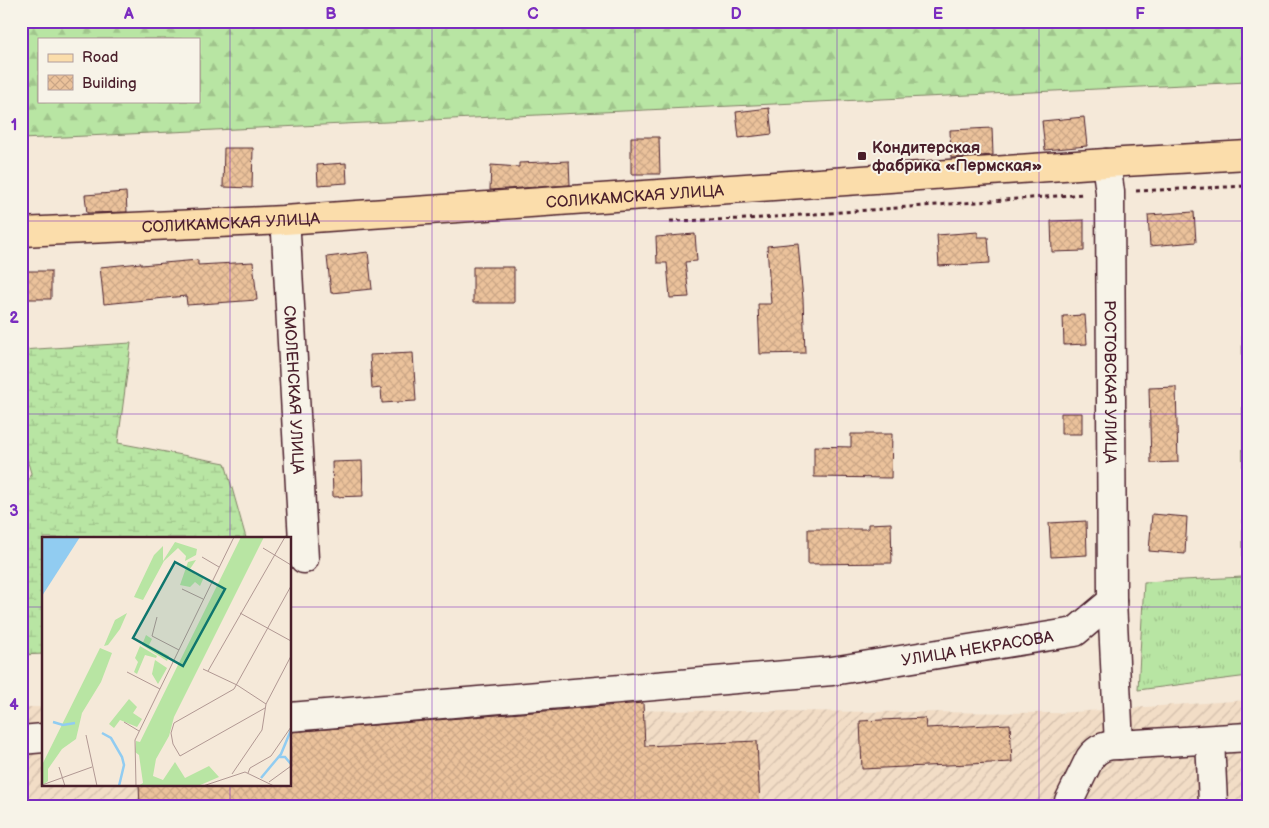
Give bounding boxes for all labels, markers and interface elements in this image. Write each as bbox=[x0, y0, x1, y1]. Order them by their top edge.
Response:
text: A bbox=[123, 5, 134, 24]
text: B bbox=[325, 5, 337, 24]
text: C bbox=[527, 5, 539, 24]
text: D bbox=[730, 5, 742, 24]
text: E bbox=[933, 5, 943, 24]
text: F bbox=[1135, 5, 1145, 24]
legend bbox=[38, 38, 200, 102]
text: Road bbox=[82, 48, 118, 67]
text: Building bbox=[82, 74, 137, 93]
text: 1 bbox=[11, 116, 17, 135]
place label: Кондитерская фабрика «Пермская» bbox=[872, 139, 1042, 176]
marker: Кондитерская фабрика «Пермская» bbox=[856, 150, 868, 162]
street label: СОЛИКАМСКАЯ УЛИЦА bbox=[545, 182, 725, 213]
street label: СОЛИКАМСКАЯ УЛИЦА bbox=[141, 210, 321, 237]
street label: РОСТОВСКАЯ УЛИЦА bbox=[1100, 300, 1119, 464]
street label: СМОЛЕНСКАЯ УЛИЦА bbox=[279, 305, 307, 475]
text: 2 bbox=[9, 309, 19, 328]
text: 3 bbox=[9, 502, 19, 521]
inset map bbox=[42, 537, 291, 786]
street label: УЛИЦА НЕКРАСОВА bbox=[900, 628, 1055, 671]
text: 4 bbox=[9, 696, 19, 715]

